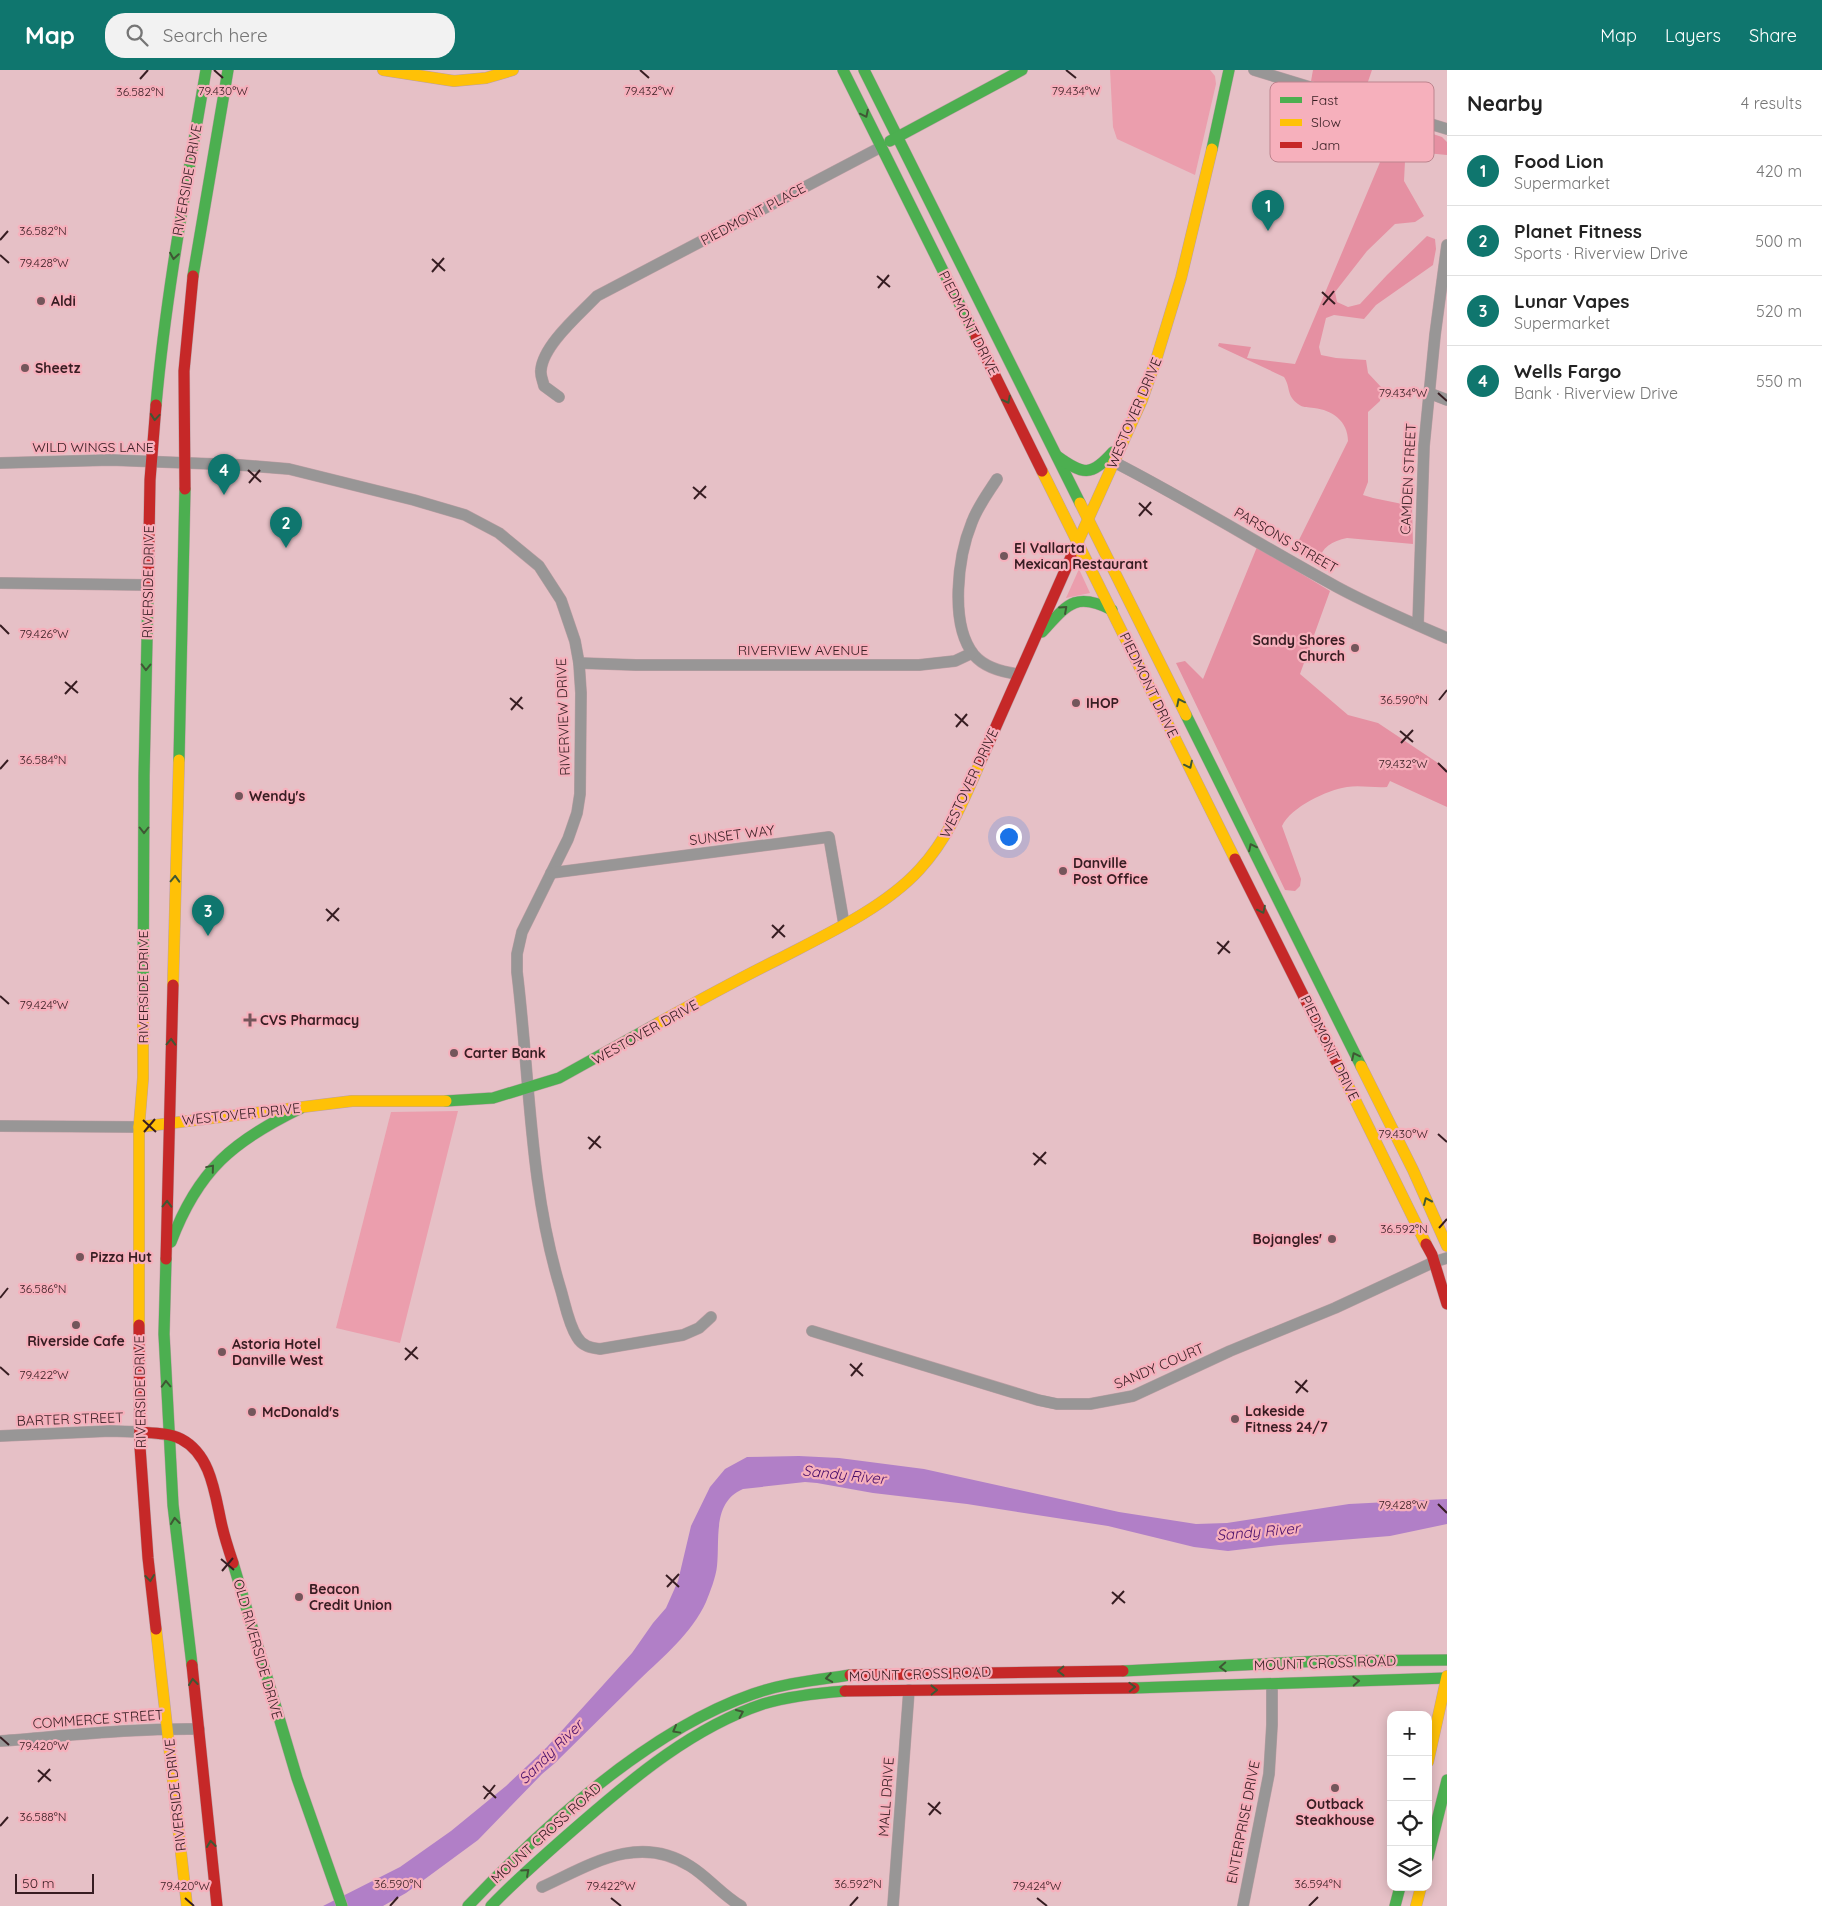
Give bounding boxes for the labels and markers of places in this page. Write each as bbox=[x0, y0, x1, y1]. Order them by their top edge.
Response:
pin: 1 bbox=[1252, 190, 1284, 231]
place label: Aldi bbox=[51, 292, 76, 310]
marker: Aldi bbox=[35, 295, 47, 307]
place label: Sheetz bbox=[35, 359, 81, 377]
marker: Sheetz bbox=[19, 362, 31, 374]
pin: 4 bbox=[208, 454, 240, 495]
pin: 2 bbox=[270, 507, 302, 548]
place label: El Vallarta Mexican Restaurant bbox=[1014, 539, 1148, 573]
marker: El Vallarta Mexican Restaurant bbox=[998, 550, 1010, 562]
place label: Sandy Shores Church bbox=[1253, 631, 1345, 665]
marker: Sandy Shores Church bbox=[1349, 642, 1361, 654]
place label: IHOP bbox=[1086, 694, 1119, 712]
marker: IHOP bbox=[1070, 697, 1082, 709]
place label: Wendy's bbox=[249, 787, 306, 805]
marker: Wendy's bbox=[233, 790, 245, 802]
place label: Danville Post Office bbox=[1073, 854, 1148, 888]
marker: Danville Post Office bbox=[1057, 865, 1069, 877]
pin: 3 bbox=[192, 895, 224, 936]
place label: CVS Pharmacy bbox=[260, 1011, 359, 1029]
marker: CVS Pharmacy bbox=[244, 1014, 256, 1026]
place label: Carter Bank bbox=[464, 1044, 546, 1062]
marker: Carter Bank bbox=[448, 1047, 460, 1059]
place label: Bojangles' bbox=[1253, 1230, 1322, 1248]
marker: Bojangles' bbox=[1326, 1233, 1338, 1245]
place label: Pizza Hut bbox=[90, 1248, 152, 1266]
marker: Pizza Hut bbox=[74, 1251, 86, 1263]
marker: Riverside Cafe bbox=[70, 1319, 82, 1331]
place label: Riverside Cafe bbox=[27, 1332, 125, 1350]
place label: Astoria Hotel Danville West bbox=[232, 1335, 324, 1369]
marker: Astoria Hotel Danville West bbox=[216, 1346, 228, 1358]
place label: Lakeside Fitness 24/7 bbox=[1245, 1402, 1328, 1436]
place label: McDonald's bbox=[262, 1403, 339, 1421]
marker: McDonald's bbox=[246, 1406, 258, 1418]
marker: Lakeside Fitness 24/7 bbox=[1229, 1413, 1241, 1425]
place label: Beacon Credit Union bbox=[309, 1580, 392, 1614]
marker: Beacon Credit Union bbox=[293, 1591, 305, 1603]
marker: Outback Steakhouse bbox=[1329, 1782, 1341, 1794]
place label: Outback Steakhouse bbox=[1295, 1795, 1375, 1829]

